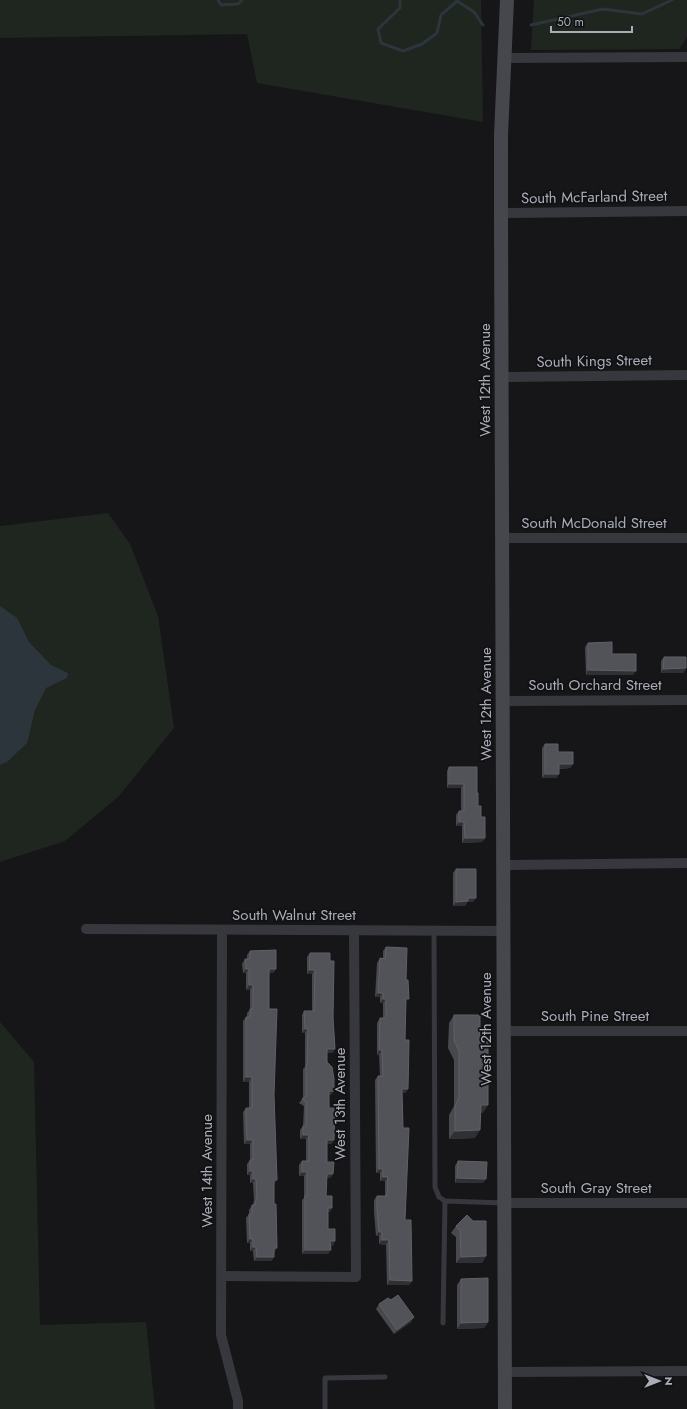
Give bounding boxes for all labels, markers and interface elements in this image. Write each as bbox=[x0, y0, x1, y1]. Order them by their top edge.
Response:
scale bar bbox=[551, 8, 632, 34]
text: 50 m bbox=[557, 13, 584, 31]
street label: South McFarland Street bbox=[521, 185, 668, 209]
street label: West 12th Avenue bbox=[474, 323, 496, 437]
street label: South Kings Street bbox=[536, 349, 652, 373]
street label: South McDonald Street bbox=[521, 512, 667, 534]
street label: West 12th Avenue bbox=[475, 647, 497, 761]
street label: South Orchard Street bbox=[528, 674, 662, 696]
street label: South Walnut Street bbox=[232, 904, 356, 926]
street label: West 12th Avenue bbox=[475, 972, 497, 1086]
street label: South Pine Street bbox=[541, 1005, 650, 1027]
street label: West 13th Avenue bbox=[329, 1047, 351, 1161]
street label: West 14th Avenue bbox=[196, 1114, 218, 1228]
street label: South Gray Street bbox=[540, 1177, 652, 1199]
north arrow bbox=[639, 1361, 679, 1401]
text: N bbox=[661, 1377, 677, 1385]

